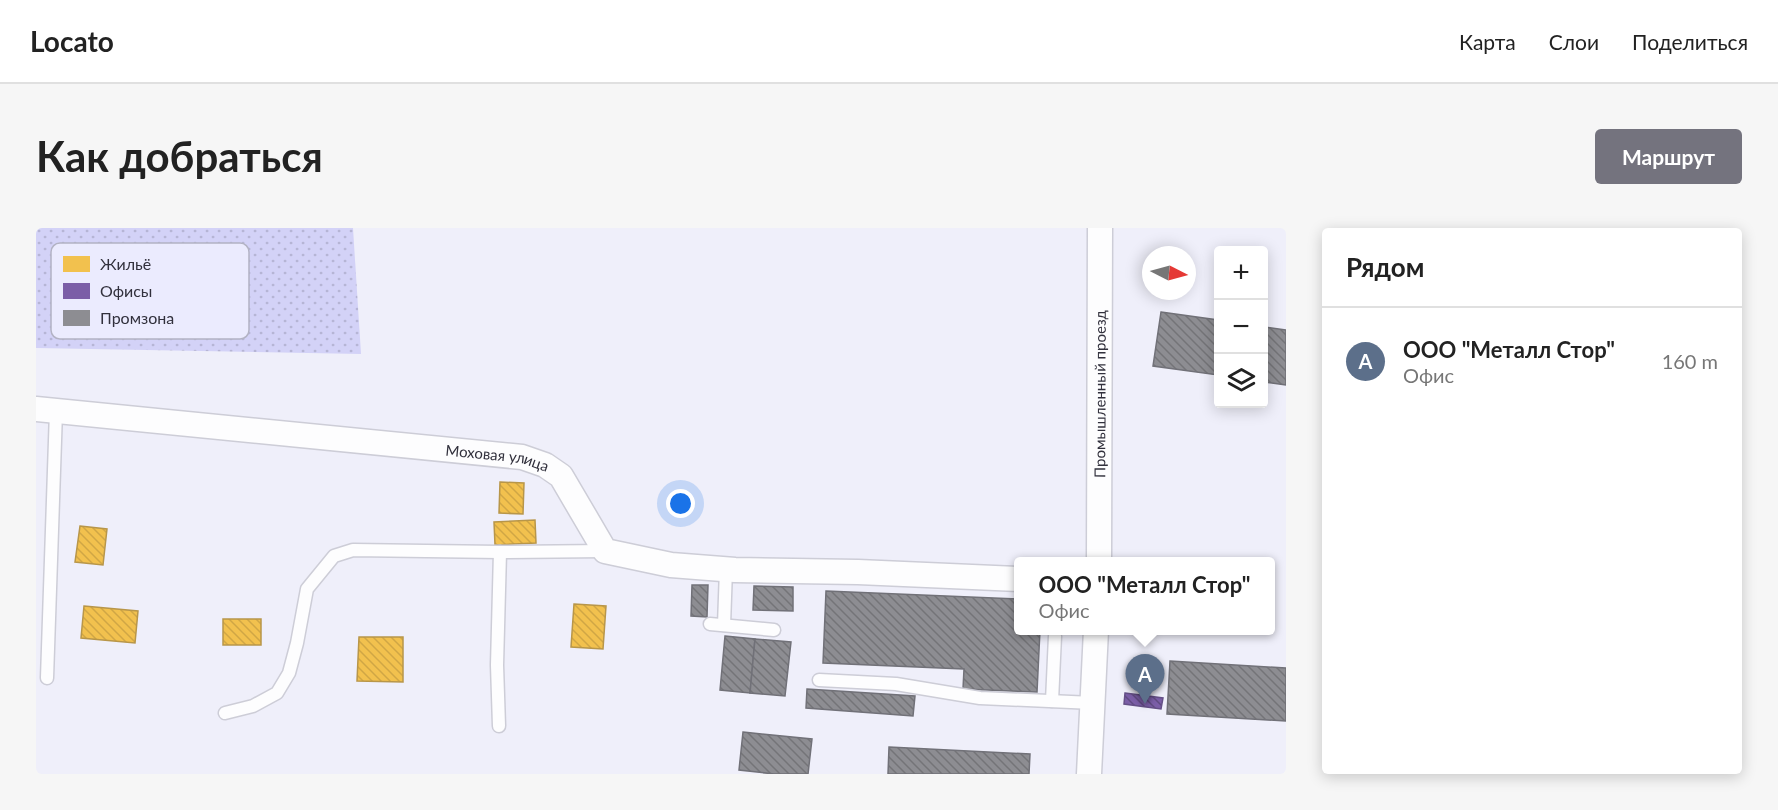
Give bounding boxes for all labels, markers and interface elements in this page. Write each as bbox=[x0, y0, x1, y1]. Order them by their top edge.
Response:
text: Locato bbox=[30, 24, 114, 58]
text: Карта bbox=[1459, 29, 1516, 54]
text: Слои bbox=[1549, 29, 1599, 54]
text: Поделиться bbox=[1632, 29, 1748, 54]
button: Маршрут bbox=[1595, 129, 1742, 184]
text: Как добраться bbox=[36, 131, 323, 181]
legend bbox=[51, 243, 249, 339]
north arrow bbox=[1142, 246, 1196, 300]
map controls bbox=[1214, 246, 1268, 408]
button: + bbox=[1214, 246, 1268, 300]
text: Рядом bbox=[1346, 251, 1424, 283]
text: Жильё bbox=[100, 254, 151, 273]
text: Офисы bbox=[100, 281, 152, 300]
button: − bbox=[1214, 300, 1268, 354]
text: Промзона bbox=[100, 308, 174, 327]
street label: Промышленный проезд bbox=[1090, 310, 1109, 478]
text: ООО "Металл Стор" bbox=[1403, 336, 1615, 363]
text: A bbox=[1359, 349, 1372, 373]
text: 160 m bbox=[1662, 349, 1718, 373]
button: layers bbox=[1214, 354, 1268, 408]
text: Офис bbox=[1403, 363, 1454, 387]
street label: Моховая улица bbox=[445, 441, 551, 475]
your location bbox=[666, 489, 695, 518]
popup bbox=[1014, 557, 1275, 635]
text: ООО "Металл Стор" bbox=[1039, 571, 1250, 598]
text: Офис bbox=[1039, 598, 1090, 622]
pin: A bbox=[1126, 654, 1164, 704]

